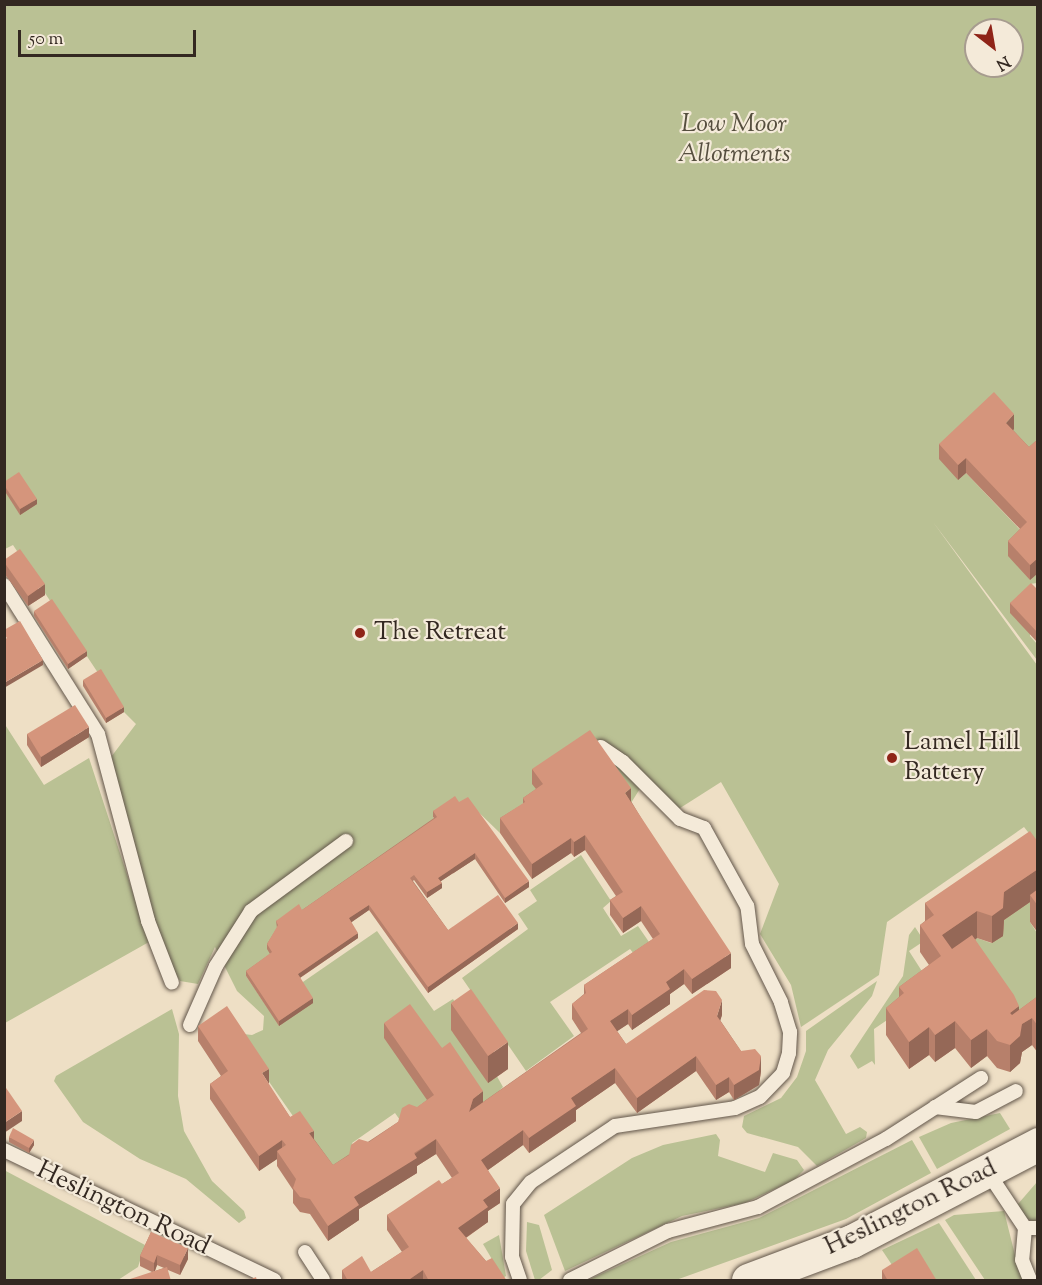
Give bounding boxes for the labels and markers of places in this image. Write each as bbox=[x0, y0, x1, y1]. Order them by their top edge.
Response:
place label: The Retreat bbox=[374, 617, 506, 649]
marker: The Retreat bbox=[351, 624, 369, 642]
place label: Lamel Hill Battery bbox=[904, 727, 1020, 788]
marker: Lamel Hill Battery bbox=[885, 751, 899, 765]

